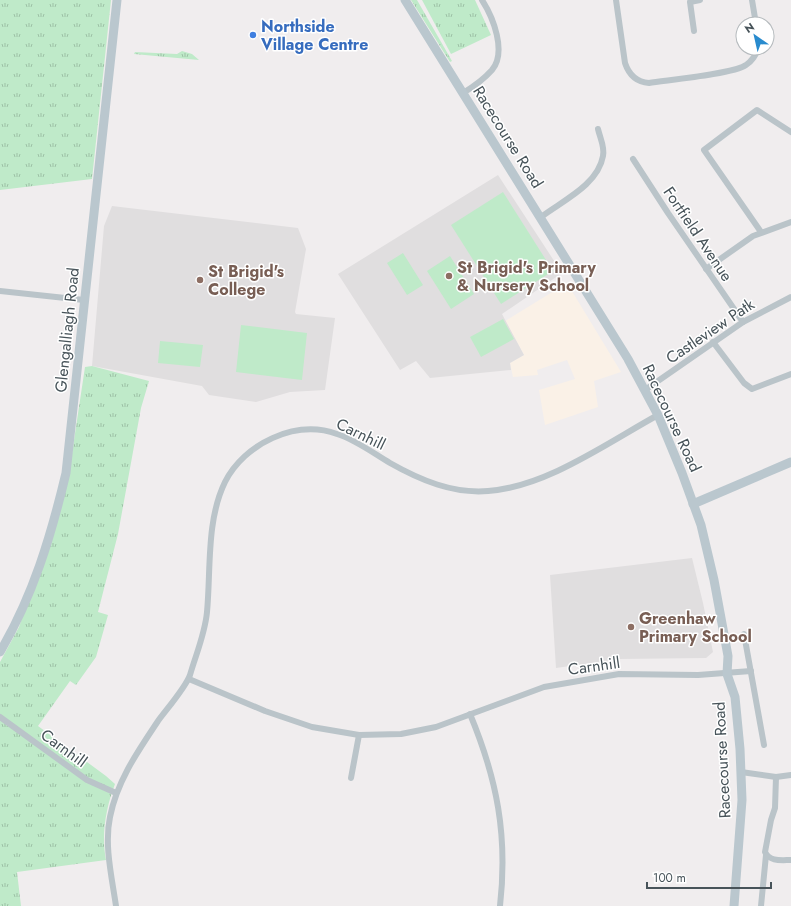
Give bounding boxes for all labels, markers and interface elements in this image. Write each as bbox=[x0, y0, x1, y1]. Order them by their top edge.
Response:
place label: Northside Village Centre bbox=[260, 15, 368, 56]
north arrow bbox=[735, 16, 775, 56]
text: N bbox=[741, 19, 758, 37]
marker: Northside Village Centre bbox=[248, 30, 258, 40]
street label: Racecourse Road bbox=[467, 81, 549, 193]
street label: Fortfield Avenue bbox=[658, 182, 738, 286]
place label: St Brigid's Primary & Nursery School bbox=[457, 256, 596, 297]
place label: St Brigid's College bbox=[208, 260, 284, 301]
street label: Glengalliagh Road bbox=[49, 266, 85, 394]
marker: St Brigid's Primary & Nursery School bbox=[444, 271, 454, 281]
marker: St Brigid's College bbox=[195, 275, 205, 285]
street label: Castleview Patk bbox=[661, 292, 760, 369]
street label: Racecourse Road bbox=[637, 360, 707, 476]
street label: Carnhill bbox=[332, 412, 390, 456]
place label: Greenhaw Primary School bbox=[639, 607, 752, 648]
marker: Greenhaw Primary School bbox=[626, 622, 636, 632]
street label: Carnhill bbox=[566, 651, 622, 681]
street label: Racecourse Road bbox=[707, 701, 737, 819]
street label: Carnhill bbox=[36, 723, 92, 773]
scale bar bbox=[647, 864, 771, 890]
text: 100 m bbox=[653, 869, 686, 887]

